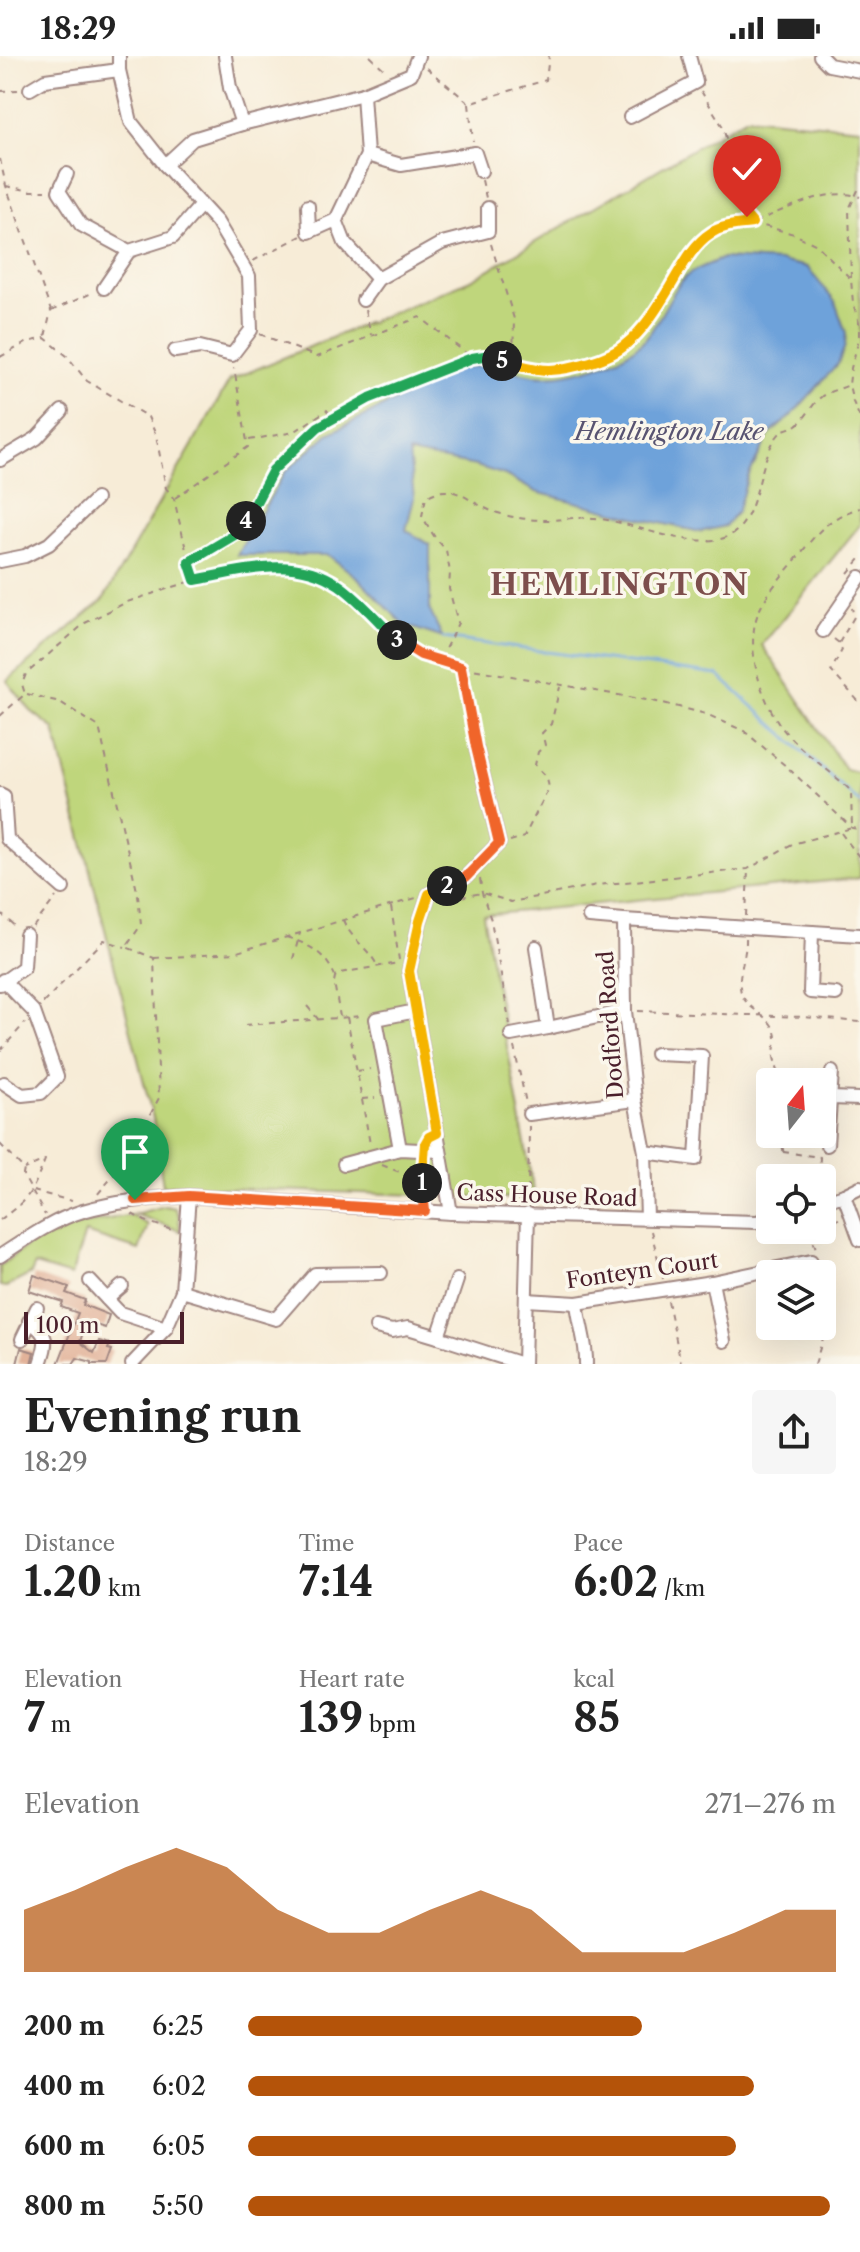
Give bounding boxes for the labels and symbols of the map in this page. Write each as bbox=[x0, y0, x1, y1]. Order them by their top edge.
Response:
pin bbox=[713, 135, 781, 217]
pin: 5 bbox=[482, 341, 522, 381]
water label: Hemlington Lake bbox=[572, 417, 765, 446]
pin: 4 bbox=[226, 501, 266, 541]
district label: HEMLINGTON bbox=[490, 566, 750, 603]
pin: 3 bbox=[377, 620, 417, 660]
pin: 2 bbox=[427, 866, 467, 906]
street label: Dodford Road bbox=[592, 950, 629, 1100]
north arrow bbox=[756, 1068, 836, 1148]
pin bbox=[101, 1118, 169, 1200]
pin: 1 bbox=[402, 1163, 442, 1203]
street label: Cass House Road bbox=[456, 1179, 638, 1212]
street label: Fonteyn Court bbox=[564, 1246, 720, 1295]
scale bar bbox=[24, 1308, 184, 1344]

